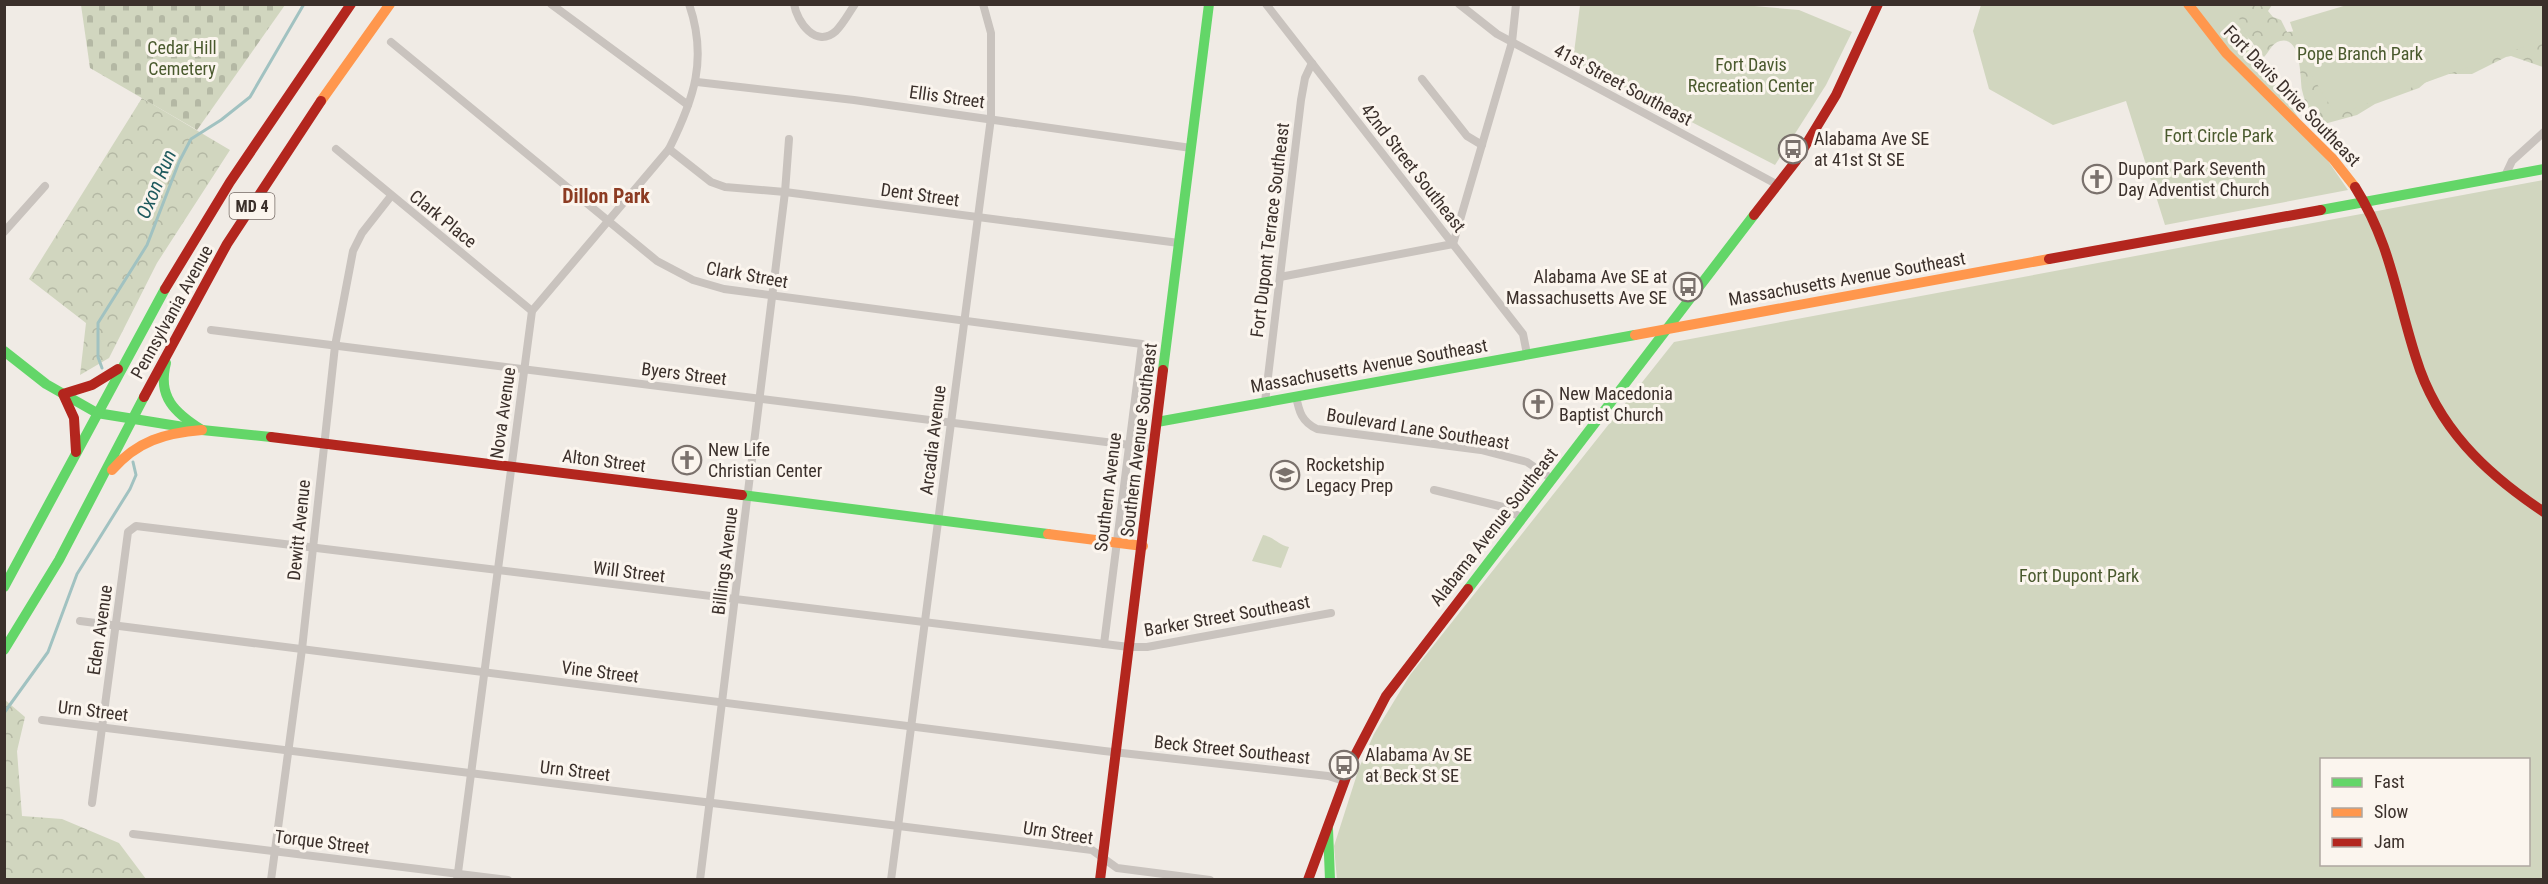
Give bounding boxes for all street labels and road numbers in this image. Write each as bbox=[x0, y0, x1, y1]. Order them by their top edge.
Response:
street label: Fort Davis Drive Southeast bbox=[2220, 21, 2365, 170]
street label: 41st Street Southeast bbox=[1551, 39, 1696, 130]
street label: Ellis Street bbox=[908, 81, 986, 112]
street label: 42nd Street Southeast bbox=[1357, 99, 1470, 236]
street label: Fort Dupont Terrace Southeast bbox=[1246, 121, 1293, 339]
street label: Dent Street bbox=[879, 179, 961, 210]
street label: Clark Place bbox=[406, 185, 481, 252]
road number: MD 4 bbox=[230, 193, 274, 219]
street label: Pennsylvania Avenue bbox=[126, 241, 217, 382]
street label: Massachusetts Avenue Southeast bbox=[1727, 247, 1967, 310]
street label: Clark Street bbox=[704, 257, 790, 292]
street label: Massachusetts Avenue Southeast bbox=[1249, 334, 1489, 397]
street label: Southern Avenue Southeast bbox=[1116, 342, 1161, 538]
street label: Byers Street bbox=[640, 358, 728, 389]
street label: Nova Avenue bbox=[486, 366, 519, 460]
street label: Arcadia Avenue bbox=[915, 384, 950, 496]
street label: Boulevard Lane Southeast bbox=[1325, 404, 1511, 453]
street label: Southern Avenue bbox=[1090, 431, 1125, 553]
street label: Alabama Avenue Southeast bbox=[1425, 444, 1562, 610]
street label: Alton Street bbox=[561, 445, 647, 476]
street label: Dewitt Avenue bbox=[283, 479, 314, 581]
street label: Billings Avenue bbox=[707, 506, 742, 616]
street label: Will Street bbox=[592, 557, 666, 586]
street label: Eden Avenue bbox=[83, 583, 116, 676]
street label: Barker Street Southeast bbox=[1142, 591, 1311, 640]
street label: Vine Street bbox=[560, 656, 640, 687]
street label: Urn Street bbox=[57, 696, 129, 725]
street label: Beck Street Southeast bbox=[1153, 731, 1311, 768]
street label: Urn Street bbox=[539, 756, 611, 785]
street label: Urn Street bbox=[1022, 817, 1095, 848]
street label: Torque Street bbox=[273, 825, 371, 858]

